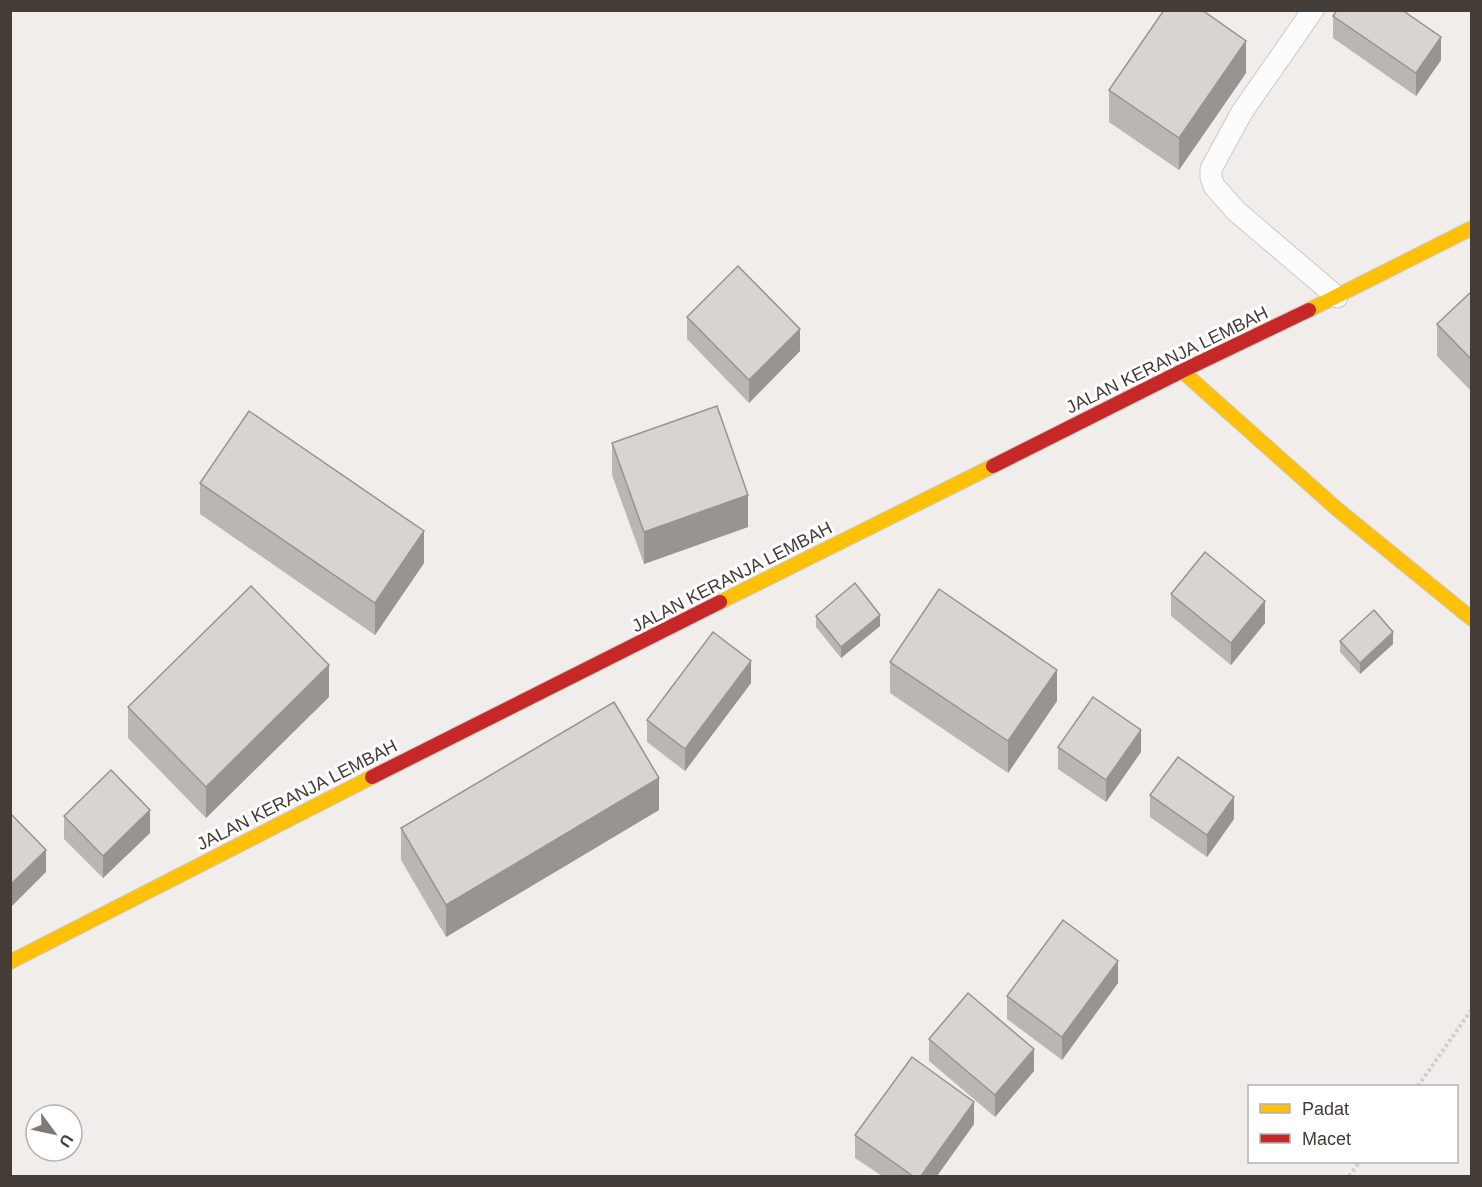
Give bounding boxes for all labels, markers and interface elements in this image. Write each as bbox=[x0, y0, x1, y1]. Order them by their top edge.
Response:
street label: JALAN KERANJA LEMBAH bbox=[1063, 302, 1271, 418]
street label: JALAN KERANJA LEMBAH bbox=[629, 518, 835, 636]
street label: JALAN KERANJA LEMBAH bbox=[194, 736, 400, 854]
legend bbox=[1248, 1085, 1458, 1163]
text: Padat bbox=[1302, 1099, 1349, 1119]
north arrow bbox=[24, 1103, 84, 1163]
text: Macet bbox=[1302, 1129, 1351, 1149]
text: U bbox=[56, 1131, 76, 1150]

